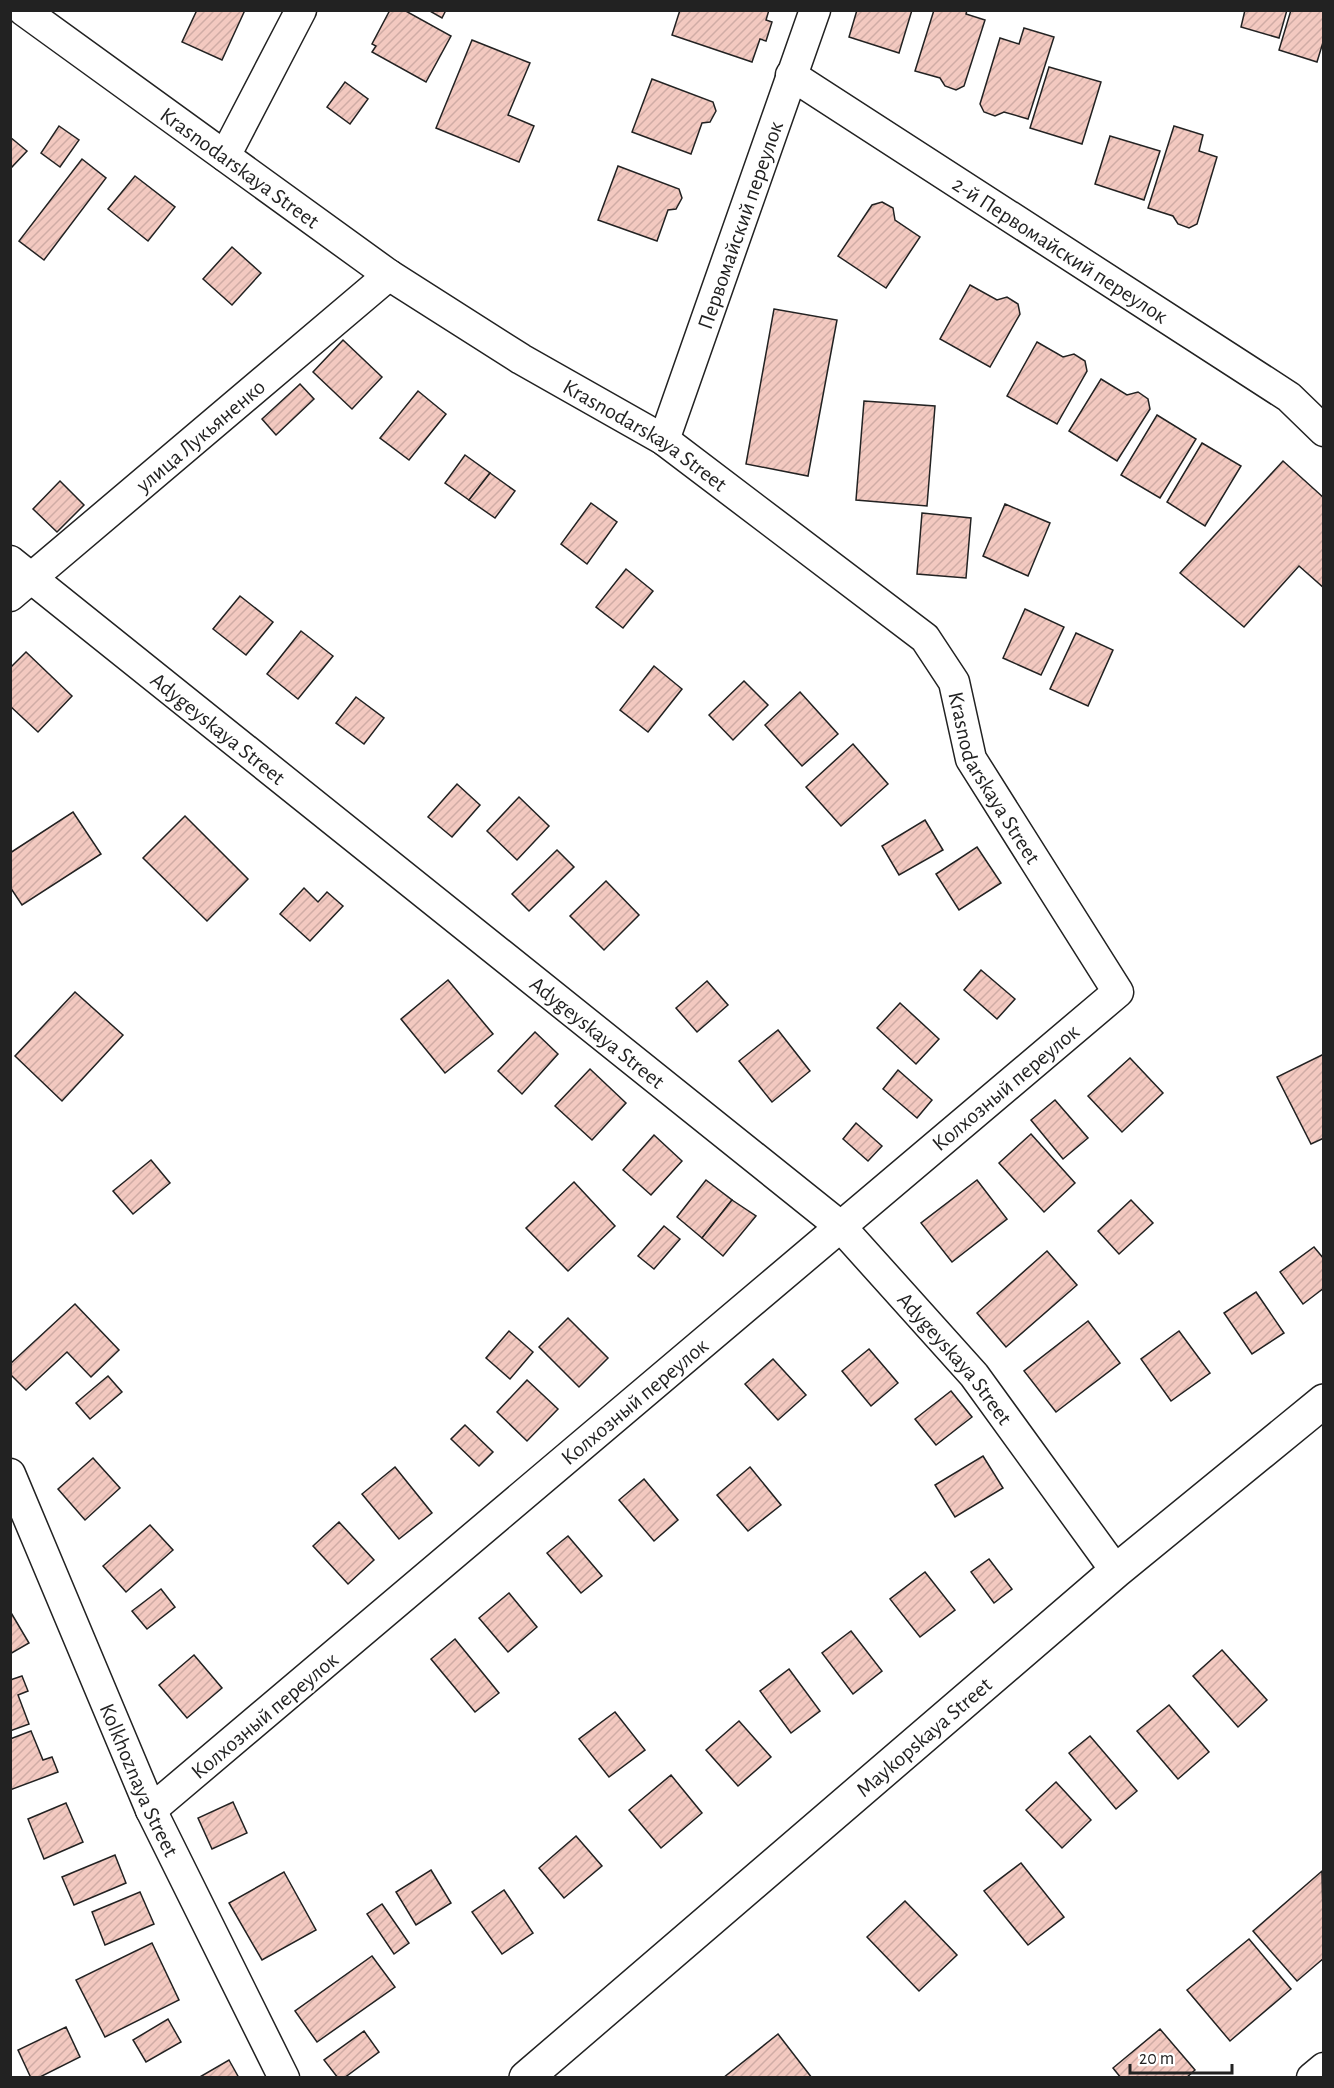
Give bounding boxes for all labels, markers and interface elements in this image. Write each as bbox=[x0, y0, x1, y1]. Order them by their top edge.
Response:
street label: Krasnodarskaya Street bbox=[156, 103, 323, 233]
street label: Первомайский переулок bbox=[694, 118, 787, 332]
street label: 2-й Первомайский переулок bbox=[949, 173, 1171, 328]
street label: улица Лукьяненко bbox=[131, 375, 269, 497]
street label: Krasnodarskaya Street bbox=[559, 375, 731, 496]
street label: Adygeyskaya Street bbox=[146, 668, 289, 789]
street label: Krasnodarskaya Street bbox=[944, 690, 1044, 868]
street label: Adygeyskaya Street bbox=[526, 972, 668, 1093]
street label: Колхозный переулок bbox=[928, 1020, 1083, 1155]
street label: Adygeyskaya Street bbox=[893, 1288, 1016, 1429]
street label: Колхозный переулок bbox=[557, 1334, 712, 1469]
street label: Колхозный переулок bbox=[187, 1648, 342, 1783]
street label: Maykopskaya Street bbox=[852, 1673, 996, 1801]
street label: Kolkhoznaya Street bbox=[96, 1700, 182, 1860]
scale bar bbox=[1130, 2037, 1232, 2075]
text: 20 m bbox=[1139, 2050, 1174, 2068]

